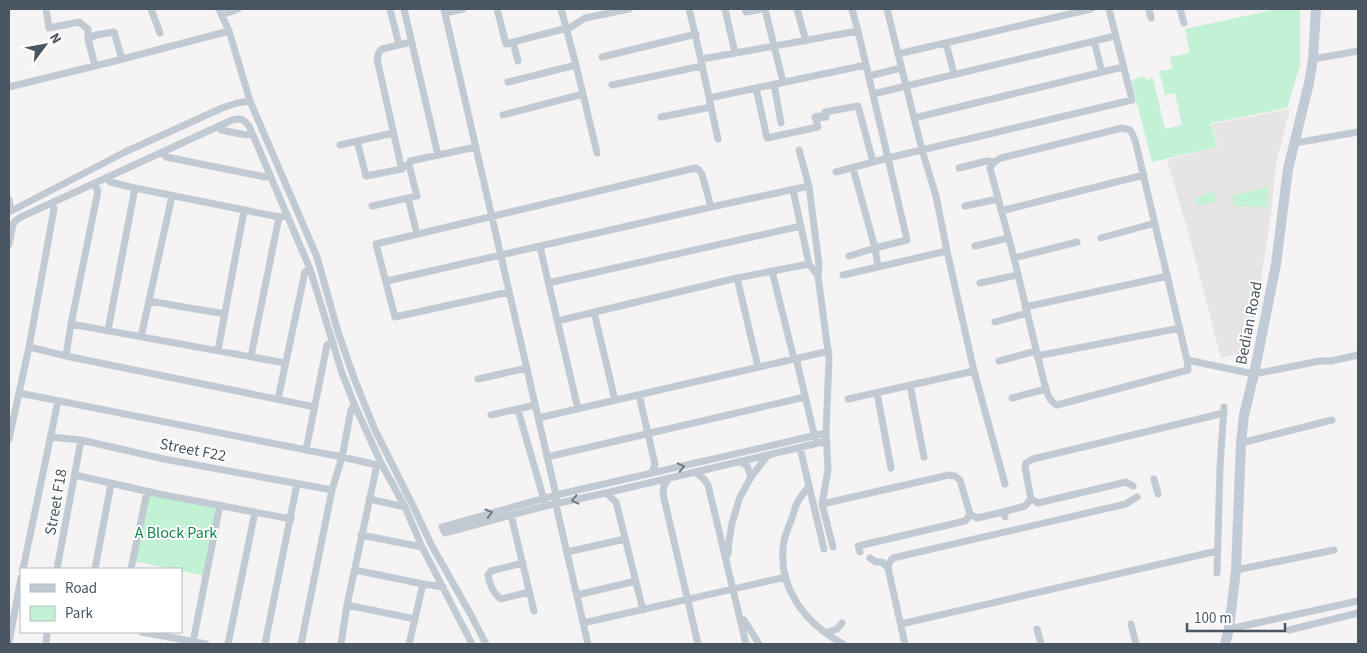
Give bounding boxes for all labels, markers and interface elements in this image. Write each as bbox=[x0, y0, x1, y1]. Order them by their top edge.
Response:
north arrow bbox=[20, 20, 70, 70]
text: N bbox=[44, 29, 66, 48]
street label: Bedian Road bbox=[1230, 279, 1268, 367]
street label: Street F22 bbox=[158, 433, 228, 467]
one-way arrow bbox=[677, 462, 686, 473]
street label: Street F18 bbox=[39, 467, 73, 537]
one-way arrow bbox=[571, 494, 579, 505]
one-way arrow bbox=[485, 509, 493, 519]
park label: A Block Park bbox=[135, 522, 217, 544]
legend bbox=[20, 568, 182, 633]
text: Road bbox=[65, 578, 97, 599]
scale bar bbox=[1187, 600, 1284, 632]
text: Park bbox=[65, 603, 94, 624]
text: 100 m bbox=[1194, 608, 1232, 629]

